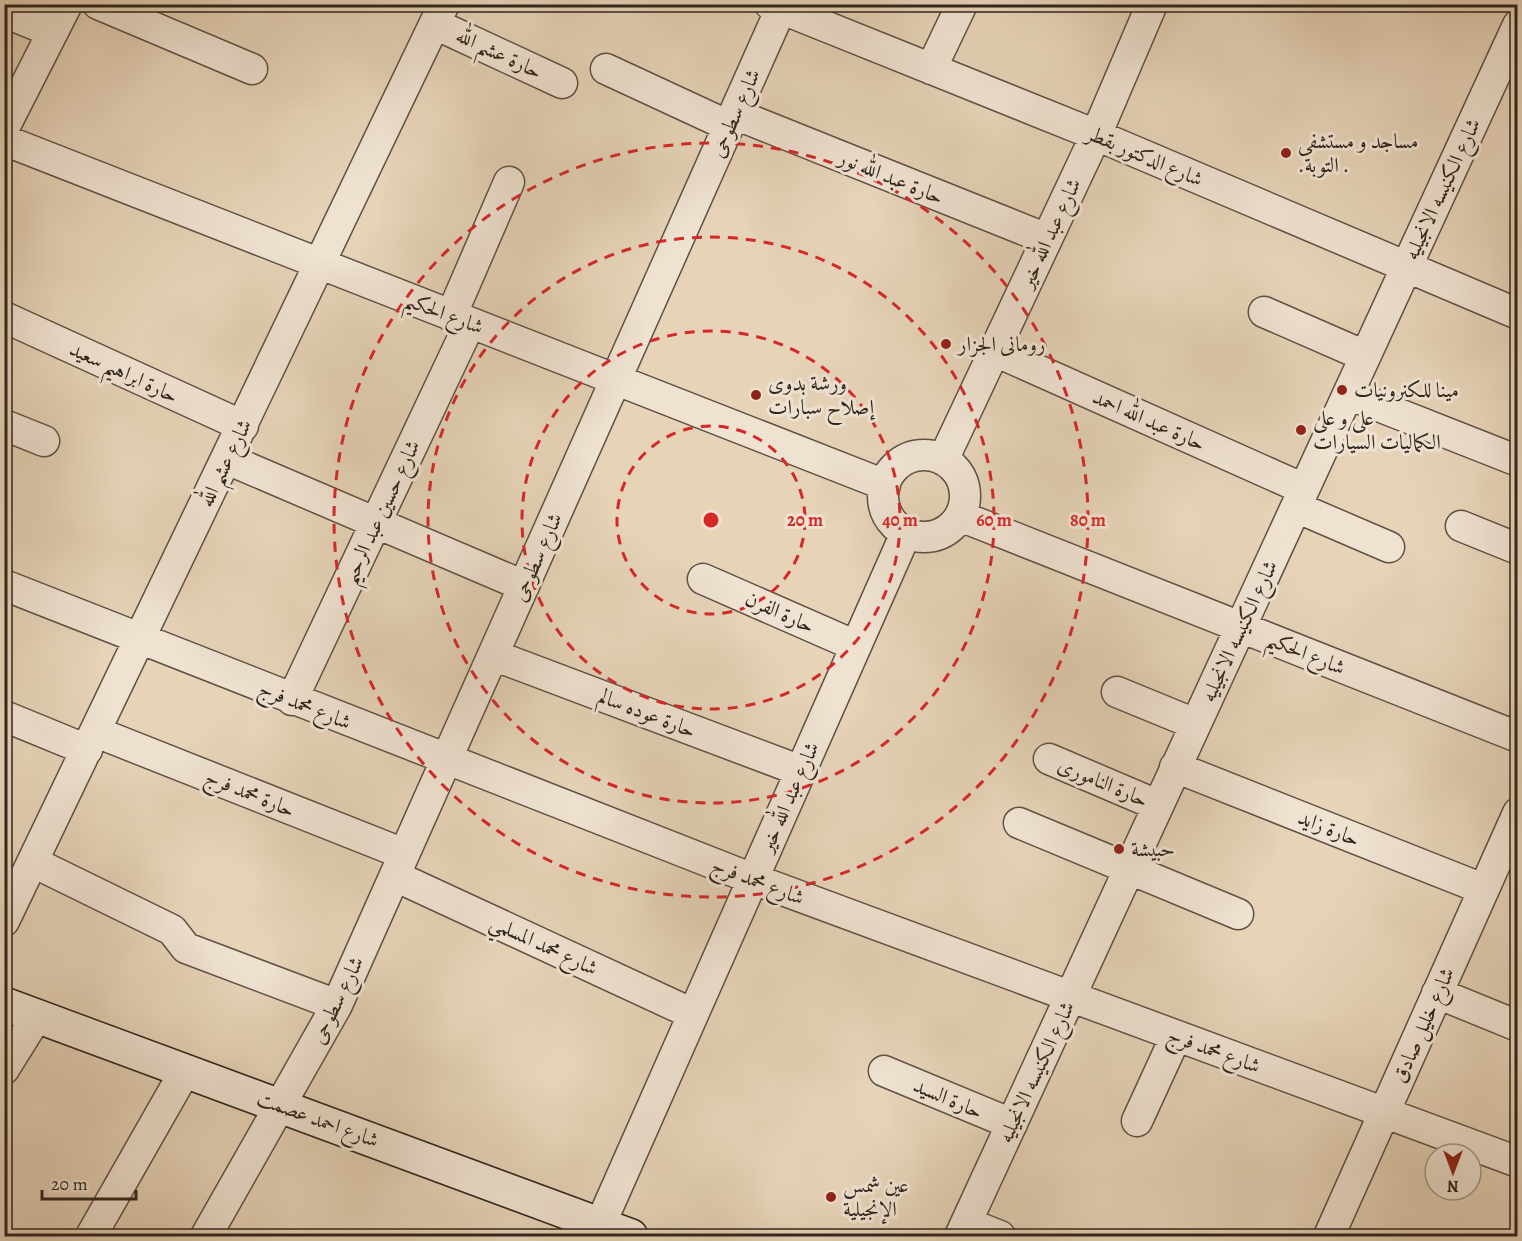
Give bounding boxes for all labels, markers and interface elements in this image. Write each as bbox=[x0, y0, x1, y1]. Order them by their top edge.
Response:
street label: حارة عشم الله bbox=[448, 18, 548, 91]
street label: شارع سطوحى bbox=[703, 64, 771, 163]
street label: شارع الكنيسه الانجيليه bbox=[1397, 114, 1491, 266]
street label: شارع الدكتور بقطر bbox=[1079, 118, 1207, 197]
place label: مساجد و مستشفى .التوبة . bbox=[1298, 127, 1418, 179]
street label: حارة عبد الله نور bbox=[833, 140, 949, 211]
marker: مساجد و مستشفى .التوبة . bbox=[1279, 146, 1293, 160]
street label: شارع عبد الله خير bbox=[1009, 172, 1091, 296]
street label: شارع الحكيم bbox=[398, 285, 488, 347]
place label: رومانى الجزار bbox=[956, 330, 1045, 358]
street label: حارة ابراهيم سعيد bbox=[62, 335, 183, 416]
marker: رومانى الجزار bbox=[939, 337, 953, 351]
place label: ورشة بدوى إصلاح سبارات bbox=[768, 369, 875, 426]
place label: مينا للكنرونيات bbox=[1354, 376, 1459, 404]
street label: حارة عبد الله احمد bbox=[1088, 380, 1211, 457]
marker: مينا للكنرونيات bbox=[1335, 383, 1349, 397]
marker: ورشة بدوى إصلاح سبارات bbox=[749, 388, 763, 402]
place label: على و على الكماليات السيارات bbox=[1313, 404, 1441, 456]
street label: شارع عشم الله bbox=[189, 413, 265, 515]
marker: على و على الكماليات السيارات bbox=[1294, 423, 1308, 437]
street label: شارع حسين عبد الرحيم bbox=[335, 435, 433, 592]
street label: شارع سطوحى bbox=[505, 508, 573, 607]
text: 20 m bbox=[787, 508, 823, 532]
text: 40 m bbox=[882, 508, 918, 532]
text: 60 m bbox=[976, 508, 1012, 532]
text: 80 m bbox=[1070, 508, 1106, 532]
centre of rings bbox=[701, 510, 721, 530]
street label: شارع الكنيسه الانجيليه bbox=[1194, 556, 1288, 708]
street label: حارة الفرن bbox=[741, 584, 819, 640]
street label: شارع الحكيم bbox=[1260, 625, 1350, 688]
street label: شارع محمد فرج bbox=[253, 674, 355, 741]
street label: حارة عوده سالم bbox=[593, 682, 700, 748]
street label: شارع عبد الله خير bbox=[749, 736, 829, 860]
street label: حارة النامورى bbox=[1053, 750, 1153, 814]
street label: حارة محمد فرج bbox=[199, 762, 299, 828]
street label: حارة زايد bbox=[1294, 803, 1364, 853]
place label: حبيشة bbox=[1131, 835, 1175, 863]
marker: حبيشة bbox=[1112, 842, 1126, 856]
street label: شارع محمد فرج bbox=[706, 850, 808, 916]
street label: شارع محمد المسلمي bbox=[483, 908, 603, 988]
street label: شارع سطوحى bbox=[304, 951, 374, 1050]
street label: شارع خليل صادق bbox=[1385, 963, 1465, 1089]
street label: شارع الكنيسه الانجيليه bbox=[991, 997, 1085, 1149]
street label: شارع محمد فرج bbox=[1162, 1020, 1264, 1084]
street label: حارة السيد bbox=[909, 1071, 987, 1125]
street label: شارع احمد عصمت bbox=[252, 1084, 383, 1158]
north arrow bbox=[1423, 1142, 1483, 1202]
scale bar bbox=[42, 1163, 136, 1201]
place label: عين شمس الإنجيلية bbox=[843, 1171, 909, 1225]
text: 20 m bbox=[51, 1172, 88, 1196]
text: N bbox=[1447, 1175, 1459, 1197]
marker: عين شمس الإنجيلية bbox=[824, 1190, 838, 1204]

